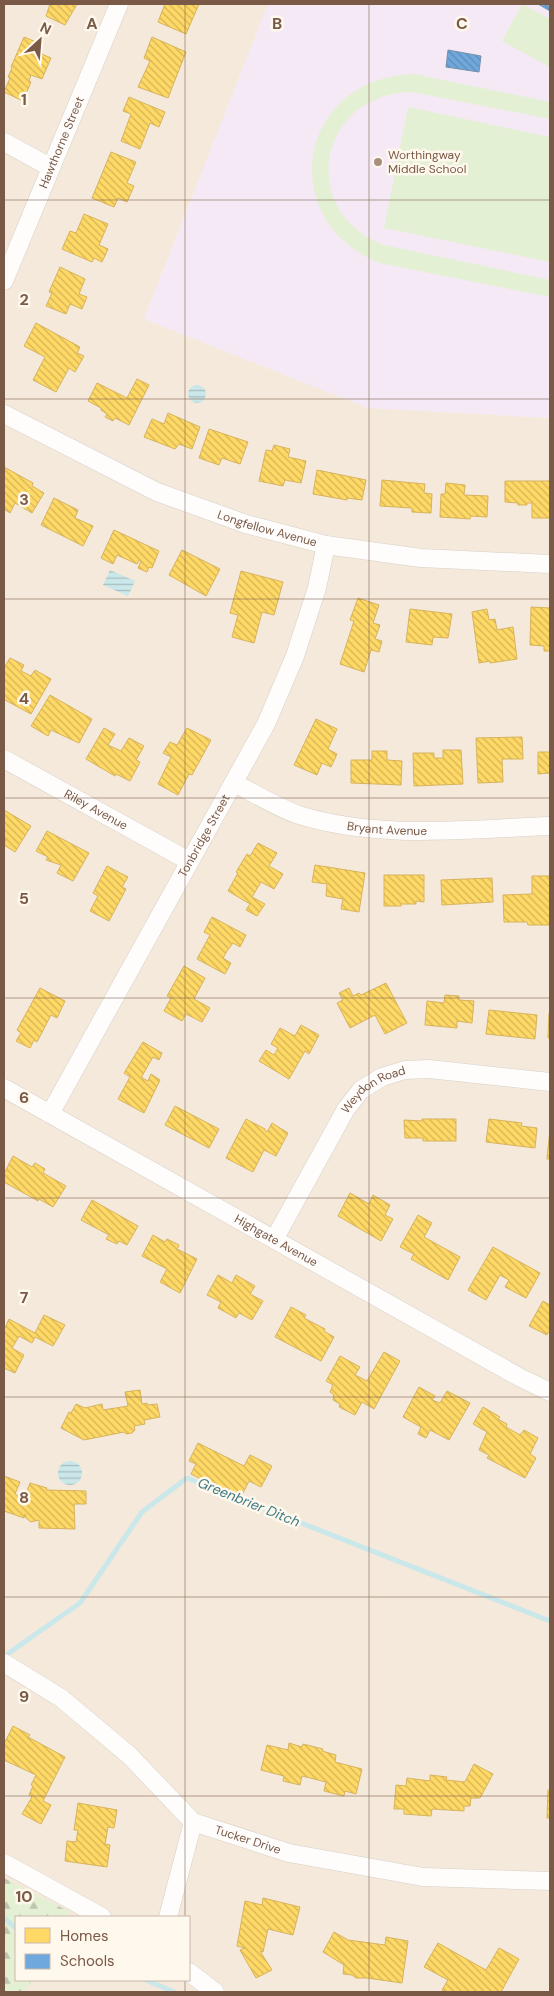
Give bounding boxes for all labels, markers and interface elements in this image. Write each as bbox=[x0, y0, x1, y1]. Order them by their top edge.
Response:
text: A bbox=[86, 13, 98, 34]
text: B bbox=[272, 13, 282, 34]
text: C bbox=[456, 13, 468, 34]
north arrow bbox=[15, 15, 65, 65]
text: N bbox=[37, 18, 54, 39]
text: 1 bbox=[21, 89, 27, 110]
street label: Hawthorne Street bbox=[35, 94, 88, 191]
place label: Worthingway Middle School bbox=[388, 147, 466, 177]
marker: Worthingway Middle School bbox=[372, 156, 384, 168]
text: 2 bbox=[19, 289, 29, 310]
text: 3 bbox=[19, 489, 29, 510]
street label: Longfellow Avenue bbox=[215, 506, 319, 550]
text: 4 bbox=[19, 688, 29, 709]
street label: Riley Avenue bbox=[61, 786, 131, 834]
street label: Tonbridge Street bbox=[175, 791, 234, 880]
street label: Bryant Avenue bbox=[346, 818, 427, 839]
text: 5 bbox=[19, 888, 29, 909]
street label: Weydon Road bbox=[338, 1062, 407, 1117]
text: 6 bbox=[19, 1087, 29, 1108]
street label: Highgate Avenue bbox=[232, 1211, 321, 1270]
text: 7 bbox=[20, 1287, 29, 1308]
water label: Greenbrier Ditch bbox=[195, 1473, 303, 1531]
text: 8 bbox=[19, 1487, 29, 1508]
text: 9 bbox=[19, 1686, 29, 1707]
street label: Tucker Drive bbox=[213, 1822, 283, 1858]
text: 10 bbox=[15, 1886, 33, 1907]
legend bbox=[15, 1916, 190, 1981]
text: Homes bbox=[60, 1926, 109, 1946]
text: Schools bbox=[60, 1951, 115, 1971]

